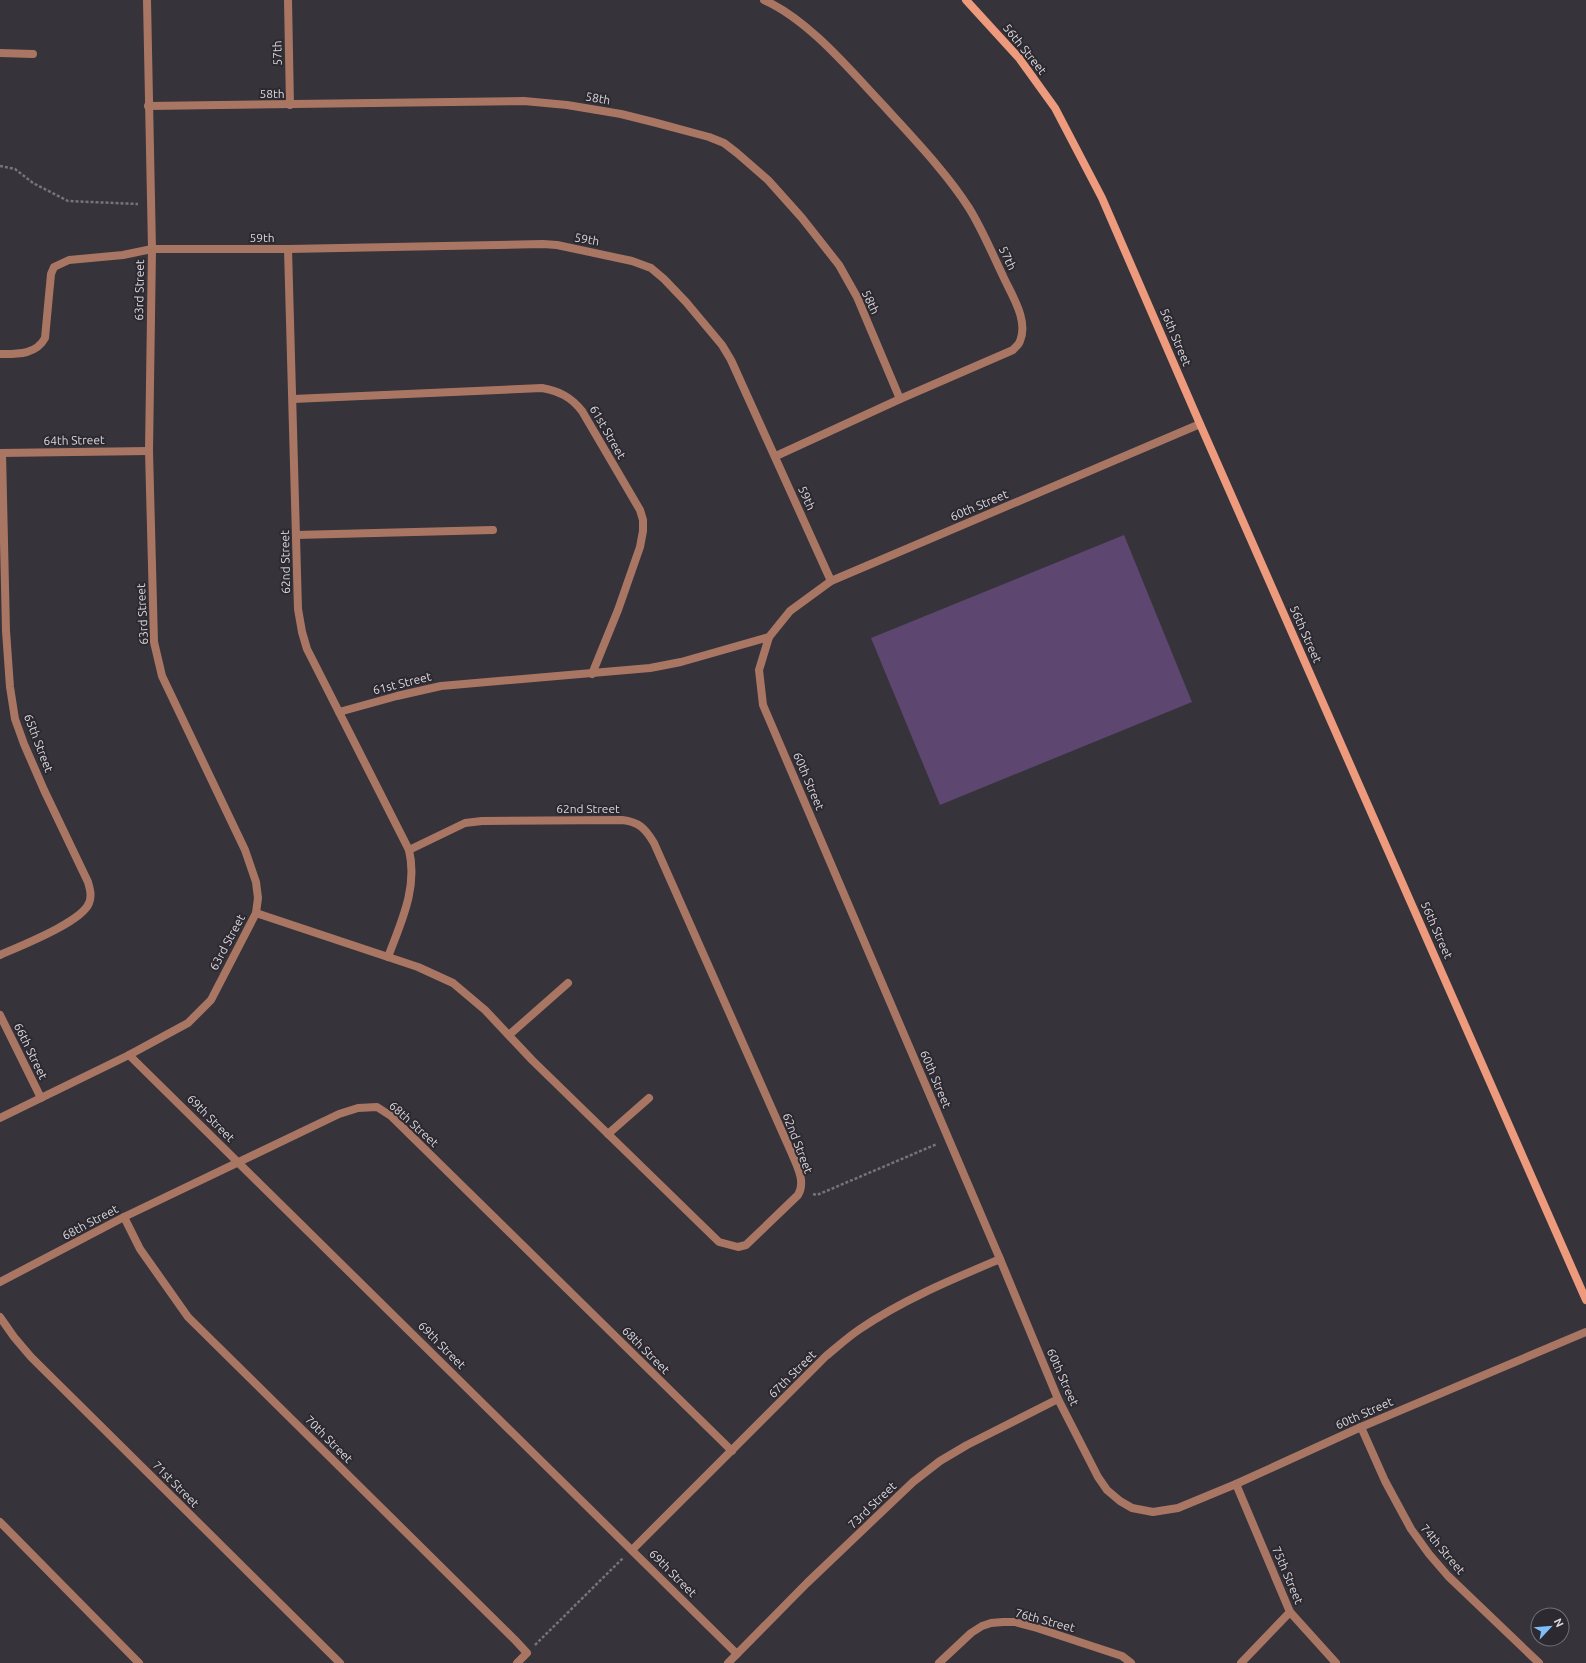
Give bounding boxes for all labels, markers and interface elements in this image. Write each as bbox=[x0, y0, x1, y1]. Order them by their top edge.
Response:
street label: 56th Street bbox=[1001, 21, 1050, 77]
street label: 57th bbox=[270, 40, 284, 66]
street label: 58th bbox=[259, 87, 285, 100]
street label: 58th bbox=[585, 89, 611, 107]
street label: 59th bbox=[574, 230, 600, 248]
street label: 59th bbox=[249, 231, 275, 244]
street label: 57th bbox=[997, 244, 1019, 272]
street label: 63rd Street bbox=[132, 259, 146, 321]
street label: 58th bbox=[860, 288, 882, 316]
street label: 56th Street bbox=[1158, 306, 1194, 368]
street label: 61st Street bbox=[587, 403, 629, 461]
street label: 64th Street bbox=[43, 433, 105, 447]
street label: 59th bbox=[796, 484, 818, 512]
street label: 60th Street bbox=[948, 487, 1010, 523]
street label: 62nd Street bbox=[278, 530, 292, 594]
street label: 63rd Street bbox=[134, 583, 150, 645]
street label: 56th Street bbox=[1288, 603, 1325, 665]
street label: 61st Street bbox=[371, 669, 433, 697]
street label: 65th Street bbox=[22, 712, 56, 774]
street label: 60th Street bbox=[791, 750, 827, 812]
street label: 62nd Street bbox=[556, 802, 620, 815]
street label: 56th Street bbox=[1419, 899, 1456, 961]
street label: 63rd Street bbox=[207, 912, 247, 972]
street label: 66th Street bbox=[12, 1021, 50, 1082]
street label: 60th Street bbox=[918, 1048, 954, 1110]
street label: 69th Street bbox=[185, 1092, 237, 1144]
street label: 68th Street bbox=[387, 1099, 441, 1150]
street label: 62nd Street bbox=[781, 1111, 816, 1175]
street label: 68th Street bbox=[60, 1202, 120, 1242]
street label: 69th Street bbox=[416, 1319, 468, 1371]
street label: 68th Street bbox=[620, 1324, 672, 1376]
street label: 60th Street bbox=[1045, 1346, 1082, 1408]
street label: 67th Street bbox=[766, 1348, 818, 1400]
street label: 60th Street bbox=[1333, 1394, 1395, 1431]
street label: 70th Street bbox=[303, 1413, 355, 1465]
street label: 71st Street bbox=[150, 1458, 202, 1510]
street label: 73rd Street bbox=[845, 1479, 899, 1531]
street label: 74th Street bbox=[1418, 1521, 1468, 1577]
street label: 75th Street bbox=[1270, 1544, 1306, 1606]
street label: 69th Street bbox=[647, 1547, 699, 1599]
street label: 76th Street bbox=[1014, 1606, 1077, 1634]
north arrow bbox=[1530, 1607, 1570, 1647]
text: N bbox=[1552, 1616, 1566, 1629]

